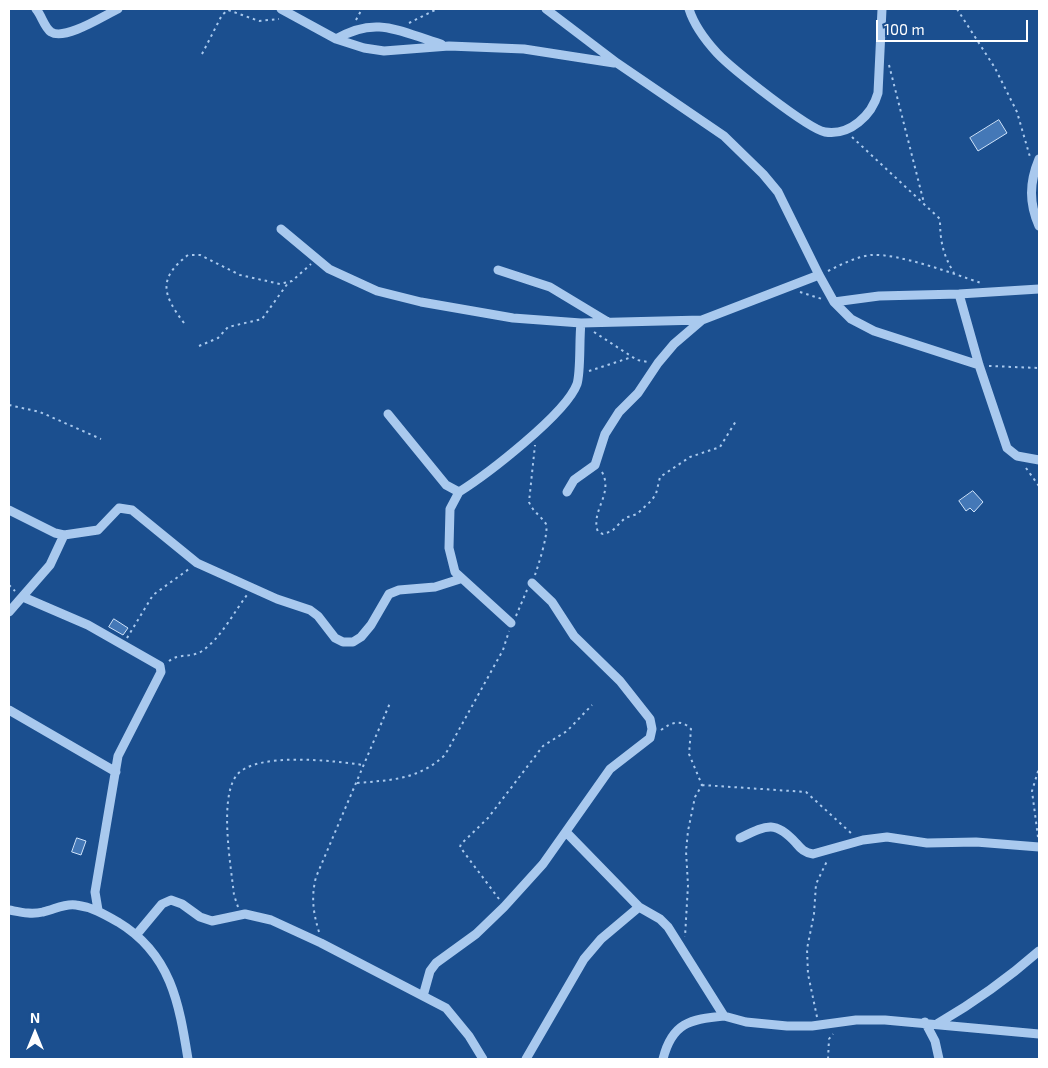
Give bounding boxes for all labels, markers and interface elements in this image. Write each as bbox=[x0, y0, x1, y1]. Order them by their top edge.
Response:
scale bar bbox=[878, 10, 1030, 42]
text: 100 m bbox=[884, 20, 925, 38]
north arrow bbox=[10, 1008, 60, 1058]
text: N bbox=[30, 1009, 40, 1026]

